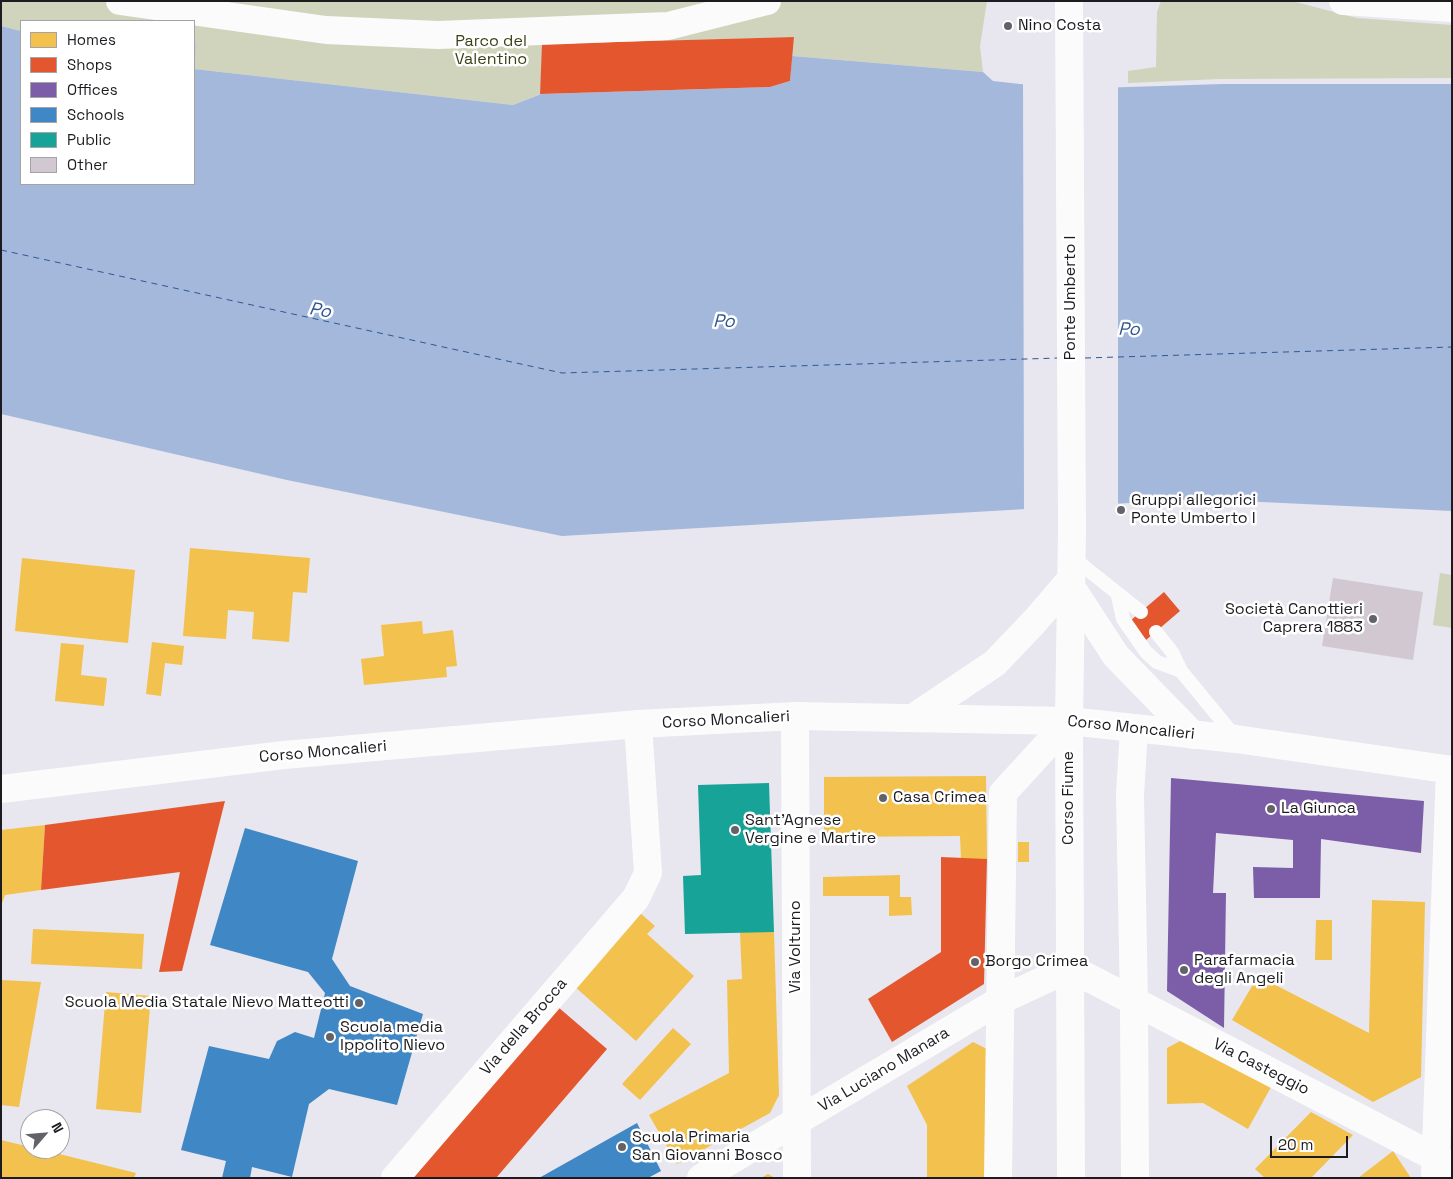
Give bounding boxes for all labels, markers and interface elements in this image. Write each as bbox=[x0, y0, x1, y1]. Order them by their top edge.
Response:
place label: Nino Costa bbox=[1018, 16, 1101, 36]
legend bbox=[20, 20, 195, 185]
marker: Nino Costa bbox=[1002, 20, 1014, 32]
text: Homes bbox=[67, 30, 116, 49]
park label: Parco del Valentino bbox=[455, 32, 527, 70]
text: Shops bbox=[67, 55, 112, 74]
text: Offices bbox=[67, 80, 118, 99]
text: Schools bbox=[67, 105, 124, 124]
text: Public bbox=[67, 130, 111, 149]
text: Other bbox=[67, 155, 108, 174]
street label: Ponte Umberto I bbox=[1061, 236, 1081, 360]
water label: Po bbox=[308, 299, 332, 323]
water label: Po bbox=[713, 311, 735, 333]
water label: Po bbox=[1118, 319, 1140, 341]
place label: Gruppi allegorici Ponte Umberto I bbox=[1131, 491, 1256, 529]
marker: Gruppi allegorici Ponte Umberto I bbox=[1115, 504, 1127, 516]
place label: Società Canottieri Caprera 1883 bbox=[1225, 600, 1363, 638]
marker: Società Canottieri Caprera 1883 bbox=[1367, 613, 1379, 625]
street label: Corso Moncalieri bbox=[662, 707, 790, 733]
street label: Corso Moncalieri bbox=[1066, 712, 1196, 744]
street label: Corso Moncalieri bbox=[258, 737, 388, 767]
street label: Corso Fiume bbox=[1059, 751, 1079, 845]
place label: Casa Crimea bbox=[893, 788, 987, 808]
marker: Casa Crimea bbox=[877, 792, 889, 804]
place label: La Giunca bbox=[1281, 799, 1356, 819]
marker: La Giunca bbox=[1265, 803, 1277, 815]
place label: Sant'Agnese Vergine e Martire bbox=[745, 811, 876, 849]
marker: Sant'Agnese Vergine e Martire bbox=[729, 824, 741, 836]
street label: Via Volturno bbox=[786, 900, 806, 994]
place label: Parafarmacia degli Angeli bbox=[1194, 951, 1295, 989]
place label: Borgo Crimea bbox=[985, 952, 1088, 972]
marker: Borgo Crimea bbox=[969, 956, 981, 968]
marker: Parafarmacia degli Angeli bbox=[1178, 964, 1190, 976]
street label: Via della Brocca bbox=[477, 974, 571, 1080]
place label: Scuola Media Statale Nievo Matteotti bbox=[65, 993, 349, 1013]
marker: Scuola Media Statale Nievo Matteotti bbox=[353, 997, 365, 1009]
place label: Scuola media Ippolito Nievo bbox=[340, 1018, 445, 1056]
street label: Via Luciano Manara bbox=[815, 1023, 953, 1117]
marker: Scuola media Ippolito Nievo bbox=[324, 1031, 336, 1043]
street label: Via Casteggio bbox=[1210, 1034, 1312, 1100]
north arrow bbox=[20, 1109, 70, 1159]
text: N bbox=[47, 1119, 68, 1136]
scale bar bbox=[1273, 1126, 1350, 1158]
place label: Scuola Primaria San Giovanni Bosco bbox=[632, 1128, 783, 1166]
text: 20 m bbox=[1278, 1135, 1313, 1154]
marker: Scuola Primaria San Giovanni Bosco bbox=[616, 1141, 628, 1153]

